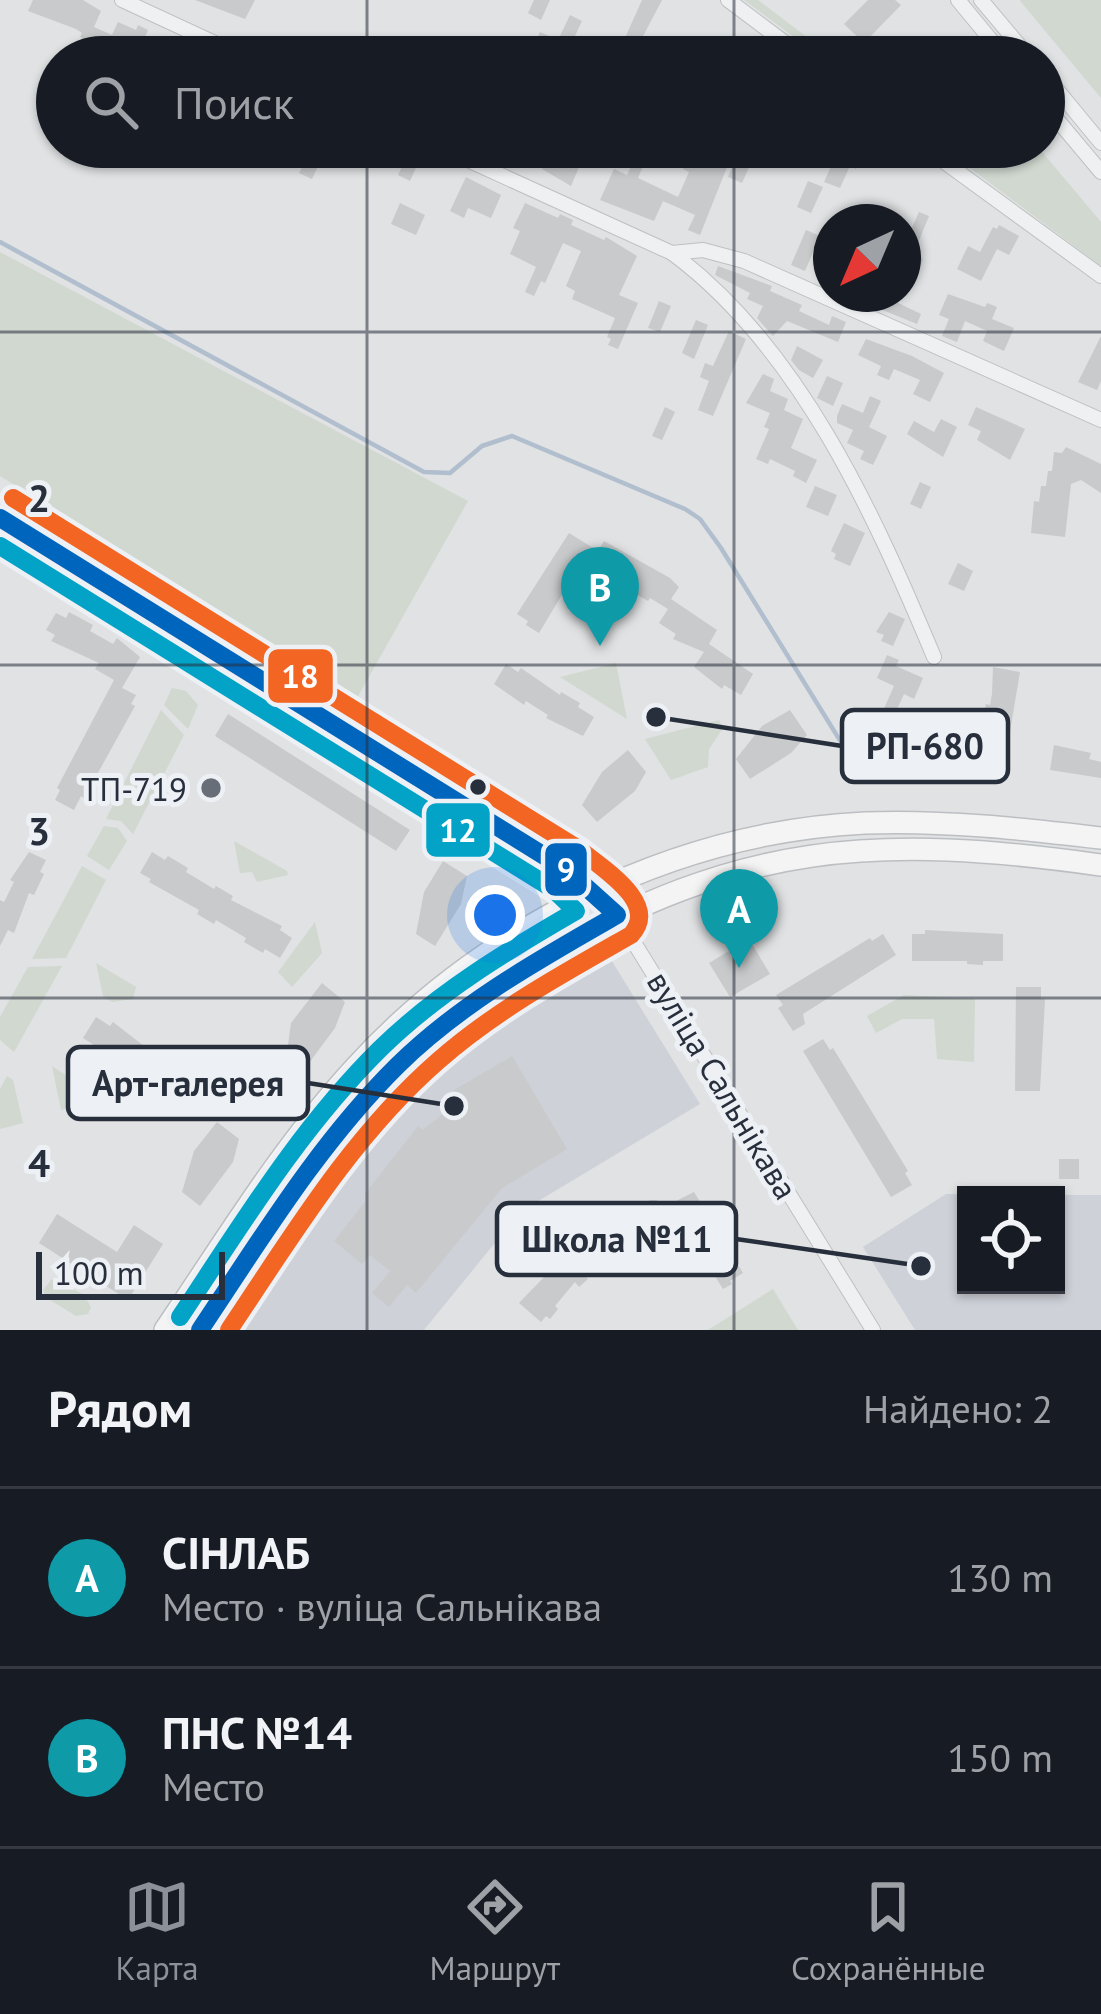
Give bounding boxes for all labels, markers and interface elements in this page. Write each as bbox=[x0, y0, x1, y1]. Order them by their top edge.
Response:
search box bbox=[36, 36, 1065, 168]
icon: search bbox=[78, 69, 144, 135]
text: Поиск bbox=[174, 73, 294, 131]
north arrow bbox=[813, 204, 921, 312]
text: 2 bbox=[28, 472, 50, 523]
pin: B bbox=[561, 547, 639, 646]
line badge: 18 bbox=[266, 647, 335, 705]
text: 18 bbox=[281, 654, 319, 697]
callout: РП-680 bbox=[842, 710, 1008, 782]
text: РП-680 bbox=[866, 722, 984, 769]
place label: ТП-719 bbox=[81, 767, 187, 810]
marker: ТП-719 bbox=[198, 775, 224, 801]
unlabelled marker bbox=[467, 776, 489, 798]
line badge: 12 bbox=[424, 801, 492, 859]
text: 3 bbox=[28, 805, 50, 856]
text: 12 bbox=[439, 808, 477, 851]
line badge: 9 bbox=[543, 841, 589, 898]
text: 9 bbox=[557, 847, 575, 890]
pin: A bbox=[700, 869, 778, 968]
your location bbox=[465, 885, 525, 945]
street label: вуліца Сальнікава bbox=[638, 963, 808, 1207]
callout: Арт-галерея bbox=[68, 1047, 308, 1119]
text: Арт-галерея bbox=[92, 1059, 284, 1106]
text: 4 bbox=[28, 1137, 50, 1188]
map controls bbox=[957, 1186, 1065, 1294]
button: locate bbox=[957, 1186, 1065, 1294]
callout: Школа №11 bbox=[497, 1203, 736, 1275]
text: Школа №11 bbox=[522, 1215, 712, 1262]
scale bar bbox=[36, 1246, 225, 1299]
text: 100 m bbox=[54, 1251, 144, 1294]
text: Рядом bbox=[48, 1375, 192, 1441]
text: Найдено: 2 bbox=[863, 1383, 1053, 1434]
text: СІНЛАБ bbox=[162, 1523, 310, 1581]
text: A bbox=[75, 1552, 99, 1603]
text: 130 m bbox=[947, 1552, 1053, 1603]
text: Место · вуліца Сальнікава bbox=[162, 1581, 602, 1632]
text: ПНС №14 bbox=[162, 1703, 352, 1761]
text: B bbox=[75, 1732, 99, 1783]
text: 150 m bbox=[947, 1732, 1053, 1783]
text: Место bbox=[162, 1761, 265, 1812]
tab: Карта bbox=[115, 1874, 199, 1989]
tab: Маршрут bbox=[430, 1874, 560, 1989]
tab: Сохранённые bbox=[791, 1874, 986, 1989]

